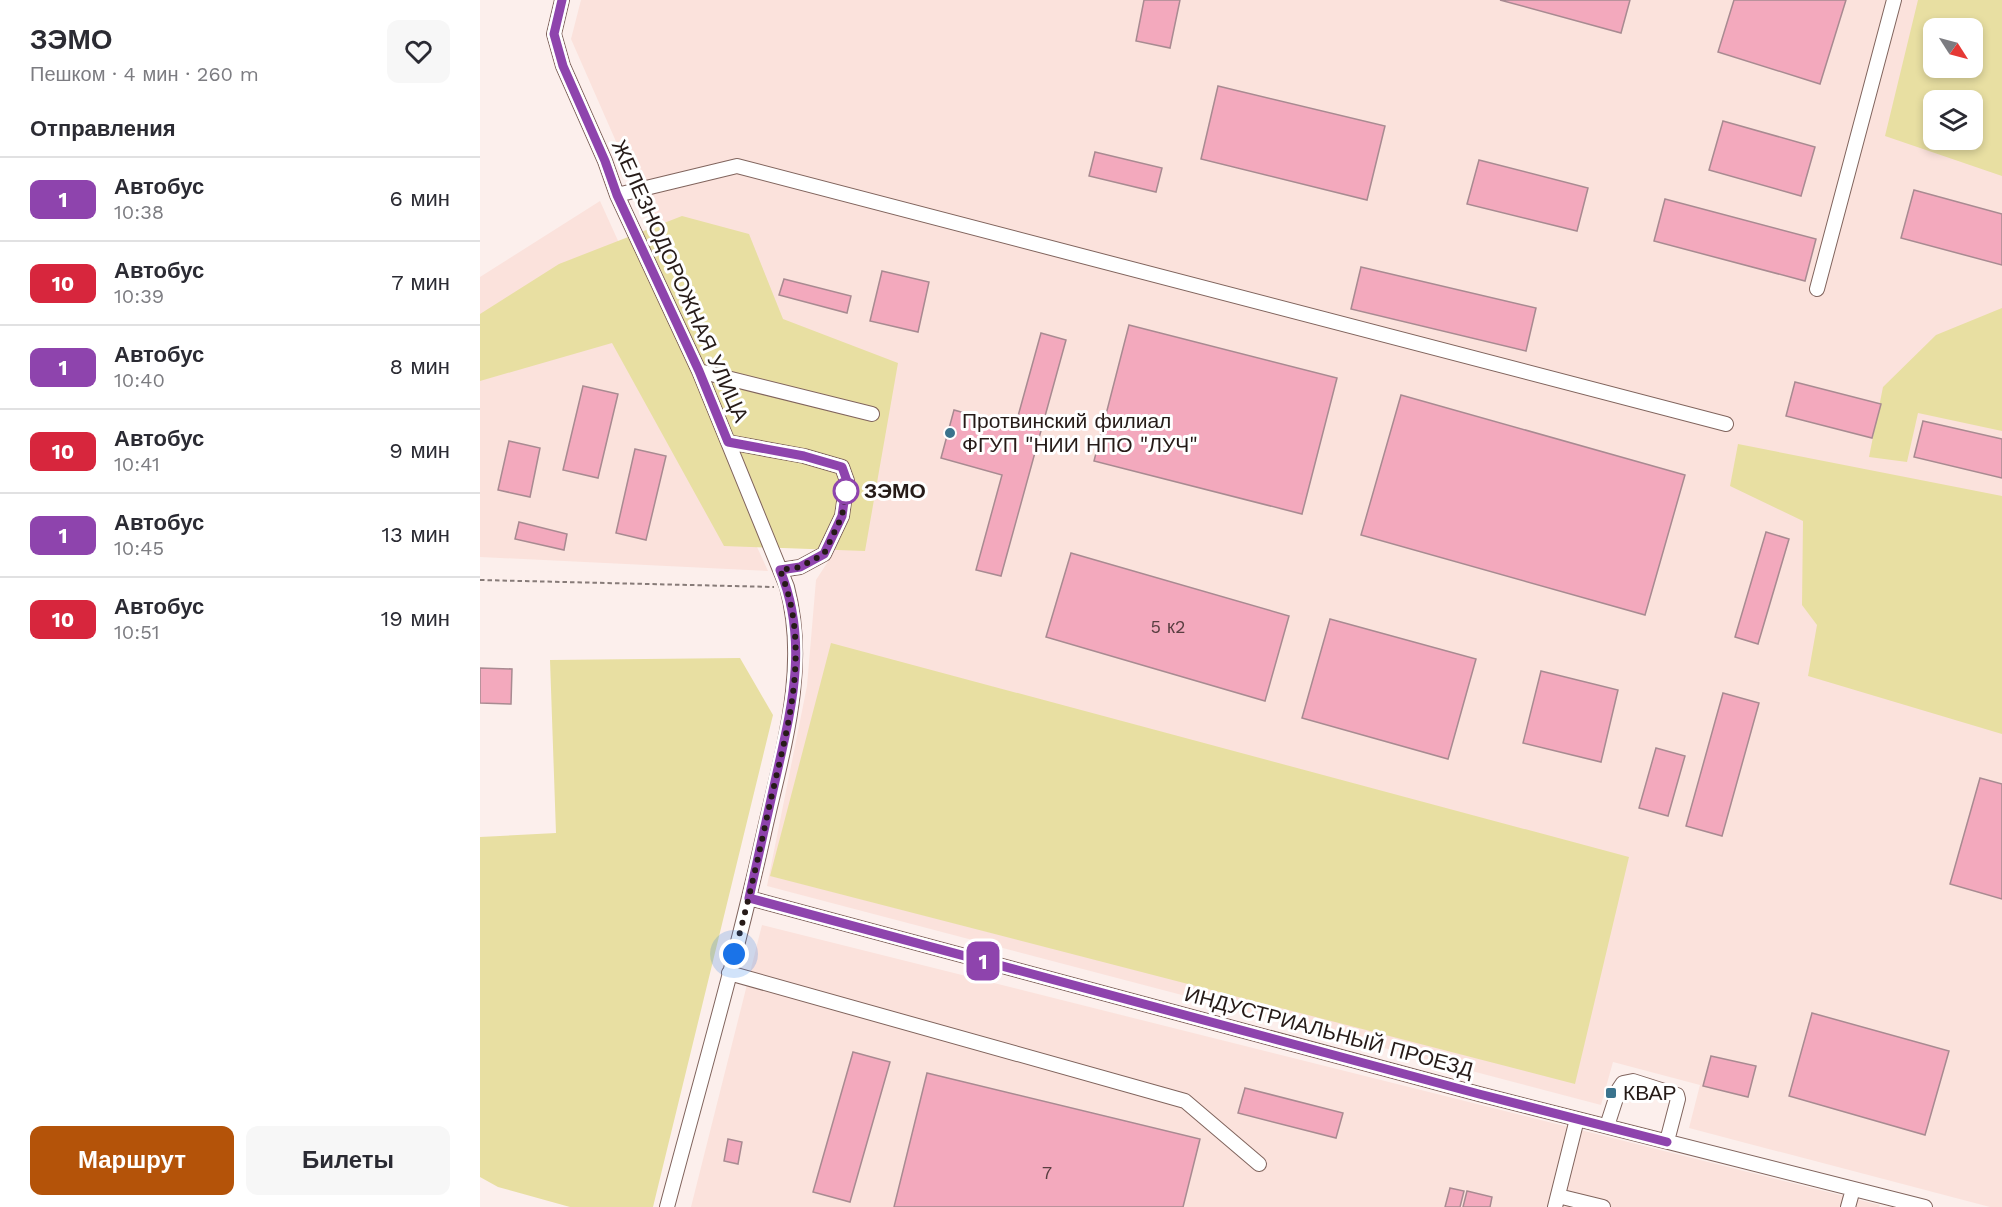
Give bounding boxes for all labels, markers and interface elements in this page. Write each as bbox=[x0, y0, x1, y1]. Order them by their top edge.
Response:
north arrow bbox=[1923, 18, 1983, 78]
map controls bbox=[1923, 18, 1983, 150]
button: heart bbox=[387, 20, 450, 83]
text: ЗЭМО bbox=[30, 23, 113, 56]
text: Пешком · 4 мин · 260 m bbox=[30, 62, 259, 86]
button: layers bbox=[1923, 90, 1983, 150]
text: Отправления bbox=[30, 116, 176, 141]
street label: ЖЕЛЕЗНОДОРОЖНАЯ УЛИЦА bbox=[607, 136, 754, 426]
text: Автобус bbox=[114, 174, 204, 199]
text: 6 мин bbox=[390, 186, 450, 211]
text: 1 bbox=[58, 187, 68, 212]
text: 10:38 bbox=[114, 200, 164, 224]
text: Автобус bbox=[114, 258, 204, 283]
text: 7 мин bbox=[391, 270, 450, 295]
text: 10 bbox=[52, 271, 74, 296]
text: 10:39 bbox=[114, 284, 164, 308]
text: Автобус bbox=[114, 342, 204, 367]
text: 8 мин bbox=[389, 354, 450, 379]
text: 1 bbox=[58, 355, 68, 380]
text: 10:40 bbox=[114, 368, 165, 392]
place label: Протвинский филиал ФГУП "НИИ НПО "ЛУЧ" bbox=[962, 408, 1198, 457]
text: Автобус bbox=[114, 426, 204, 451]
marker: Протвинский филиал ФГУП "НИИ НПО "ЛУЧ" bbox=[943, 426, 957, 440]
text: 9 мин bbox=[389, 438, 450, 463]
text: 10 bbox=[52, 439, 74, 464]
text: 10:41 bbox=[114, 452, 160, 476]
marker: ЗЭМО bbox=[833, 478, 859, 504]
place label: ЗЭМО bbox=[864, 478, 926, 503]
text: Автобус bbox=[114, 510, 204, 535]
text: 13 мин bbox=[382, 522, 450, 547]
text: 1 bbox=[58, 523, 68, 548]
text: 10:45 bbox=[114, 536, 164, 560]
text: Автобус bbox=[114, 594, 204, 619]
text: 19 мин bbox=[381, 606, 450, 631]
text: 10 bbox=[52, 607, 74, 632]
house number: 5 к2 bbox=[1151, 616, 1185, 637]
text: 10:51 bbox=[114, 620, 160, 644]
your location bbox=[719, 939, 749, 969]
line badge: 1 bbox=[964, 942, 1002, 980]
text: 1 bbox=[978, 949, 988, 974]
street label: ИНДУСТРИАЛЬНЫЙ ПРОЕЗД bbox=[1182, 981, 1476, 1082]
place label: КВАР bbox=[1623, 1080, 1677, 1105]
marker: КВАР bbox=[1604, 1086, 1618, 1100]
button: Маршрут bbox=[30, 1126, 234, 1195]
button: Билеты bbox=[246, 1126, 450, 1195]
house number: 7 bbox=[1042, 1162, 1052, 1183]

